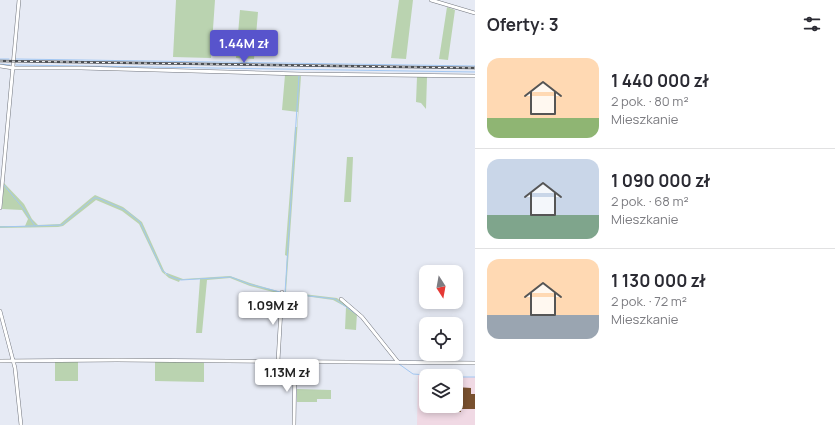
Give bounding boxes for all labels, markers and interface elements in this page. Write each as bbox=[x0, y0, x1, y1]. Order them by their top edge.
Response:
text: Oferty: 3 bbox=[487, 13, 559, 36]
icon: filters bbox=[801, 13, 823, 35]
pin: 1.44M zł bbox=[203, 30, 285, 64]
text: 1.44M zł bbox=[219, 34, 269, 52]
text: 1 440 000 zł bbox=[611, 69, 709, 92]
icon: home bbox=[519, 74, 567, 122]
text: 2 pok. · 80 m² bbox=[611, 92, 689, 110]
text: Mieszkanie bbox=[611, 110, 678, 128]
text: 1 090 000 zł bbox=[611, 169, 710, 192]
icon: home bbox=[519, 175, 567, 223]
text: 2 pok. · 68 m² bbox=[611, 192, 689, 210]
text: Mieszkanie bbox=[611, 210, 678, 228]
north arrow bbox=[419, 265, 463, 309]
map controls bbox=[419, 265, 463, 413]
text: 1 130 000 zł bbox=[611, 269, 706, 292]
icon: home bbox=[519, 275, 567, 323]
pin: 1.09M zł bbox=[232, 292, 314, 326]
text: 2 pok. · 72 m² bbox=[611, 292, 687, 310]
text: 1.09M zł bbox=[247, 296, 299, 314]
text: Mieszkanie bbox=[611, 310, 678, 328]
button: locate bbox=[419, 317, 463, 361]
pin: 1.13M zł bbox=[246, 359, 328, 393]
text: 1.13M zł bbox=[264, 363, 310, 381]
button: layers bbox=[419, 369, 463, 413]

